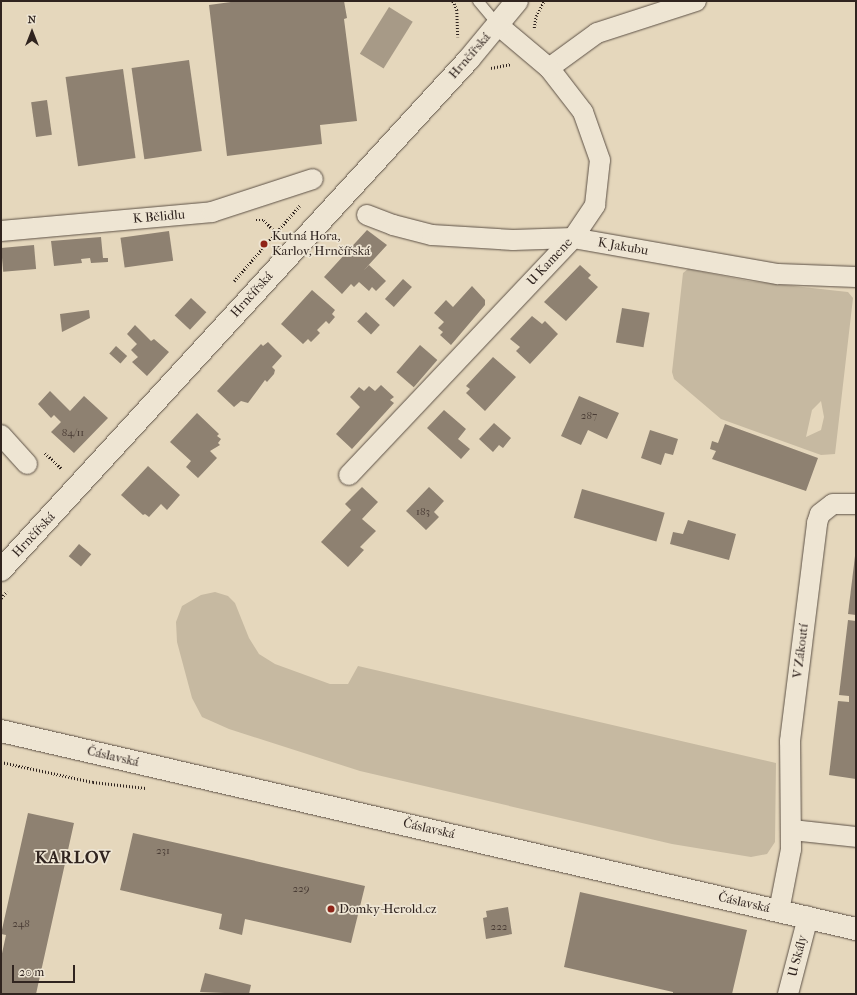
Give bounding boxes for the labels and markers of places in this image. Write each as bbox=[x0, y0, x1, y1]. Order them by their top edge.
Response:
place label: Kutná Hora, Karlov, Hrnčířská bbox=[272, 229, 370, 260]
marker: Kutná Hora, Karlov, Hrnčířská bbox=[259, 239, 269, 249]
place label: Domky-Herold.cz bbox=[339, 901, 437, 917]
marker: Domky-Herold.cz bbox=[326, 904, 336, 914]

